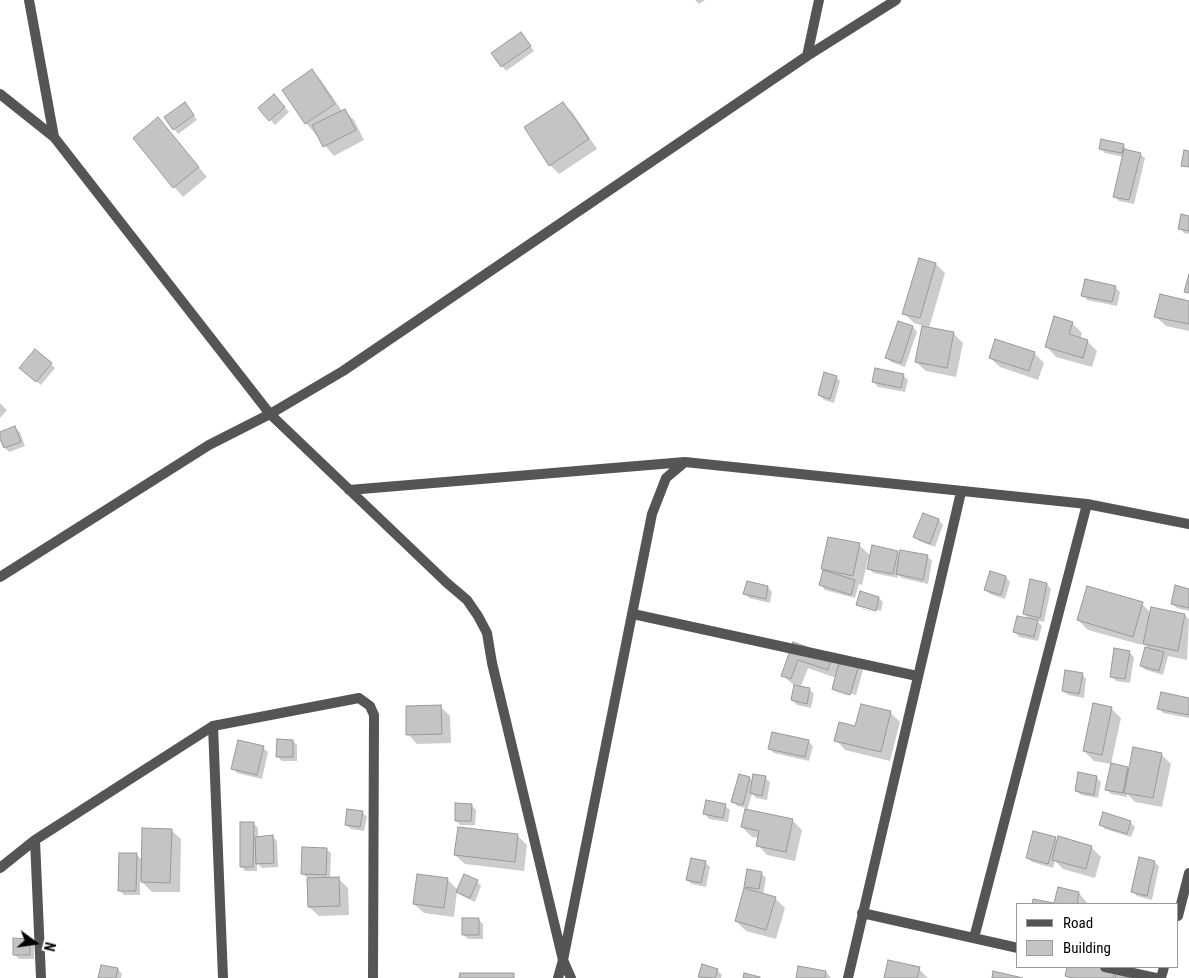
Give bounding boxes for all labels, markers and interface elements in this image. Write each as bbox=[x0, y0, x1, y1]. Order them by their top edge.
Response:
legend bbox=[1016, 903, 1179, 968]
text: Road bbox=[1063, 914, 1093, 932]
north arrow bbox=[10, 918, 60, 968]
text: Building bbox=[1063, 939, 1111, 957]
text: N bbox=[41, 941, 58, 953]

